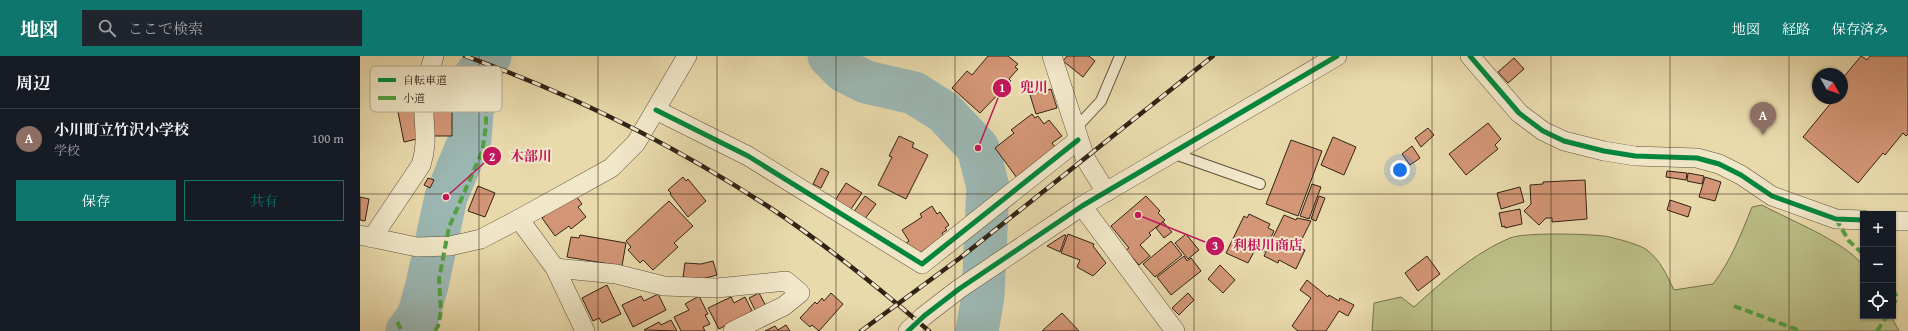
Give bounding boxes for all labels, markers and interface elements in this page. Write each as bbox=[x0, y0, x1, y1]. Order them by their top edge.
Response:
search box bbox=[82, 10, 362, 46]
text: 地図 bbox=[20, 15, 58, 43]
icon: search bbox=[96, 17, 118, 39]
text: ここで検索 bbox=[128, 18, 203, 39]
text: 地図 bbox=[1732, 19, 1760, 39]
text: 経路 bbox=[1782, 19, 1810, 39]
text: 保存済み bbox=[1832, 19, 1888, 39]
legend bbox=[370, 66, 502, 112]
north arrow bbox=[1812, 68, 1848, 104]
text: 周辺 bbox=[16, 70, 50, 95]
text: 自転車道 bbox=[403, 72, 447, 88]
callout: 兜川 bbox=[992, 75, 1056, 101]
text: 兜川 bbox=[1020, 77, 1048, 97]
text: 1 bbox=[999, 79, 1005, 96]
text: 小道 bbox=[403, 90, 425, 106]
pin: A bbox=[1750, 102, 1776, 135]
text: 小川町立竹沢小学校 bbox=[54, 119, 189, 140]
text: A bbox=[25, 129, 33, 148]
text: 100 m bbox=[312, 129, 344, 148]
text: 学校 bbox=[54, 141, 80, 160]
callout: 木部川 bbox=[482, 143, 560, 169]
text: 木部川 bbox=[510, 146, 552, 166]
text: 2 bbox=[489, 148, 495, 165]
your location bbox=[1390, 160, 1410, 180]
button: 保存 bbox=[16, 180, 176, 221]
button: 共有 bbox=[184, 180, 344, 221]
map controls bbox=[1860, 211, 1896, 319]
button: + bbox=[1860, 211, 1896, 247]
callout: 利根川商店 bbox=[1205, 233, 1311, 259]
text: 利根川商店 bbox=[1233, 235, 1303, 255]
text: 3 bbox=[1212, 237, 1218, 254]
button: − bbox=[1860, 247, 1896, 283]
button: locate bbox=[1860, 283, 1896, 319]

